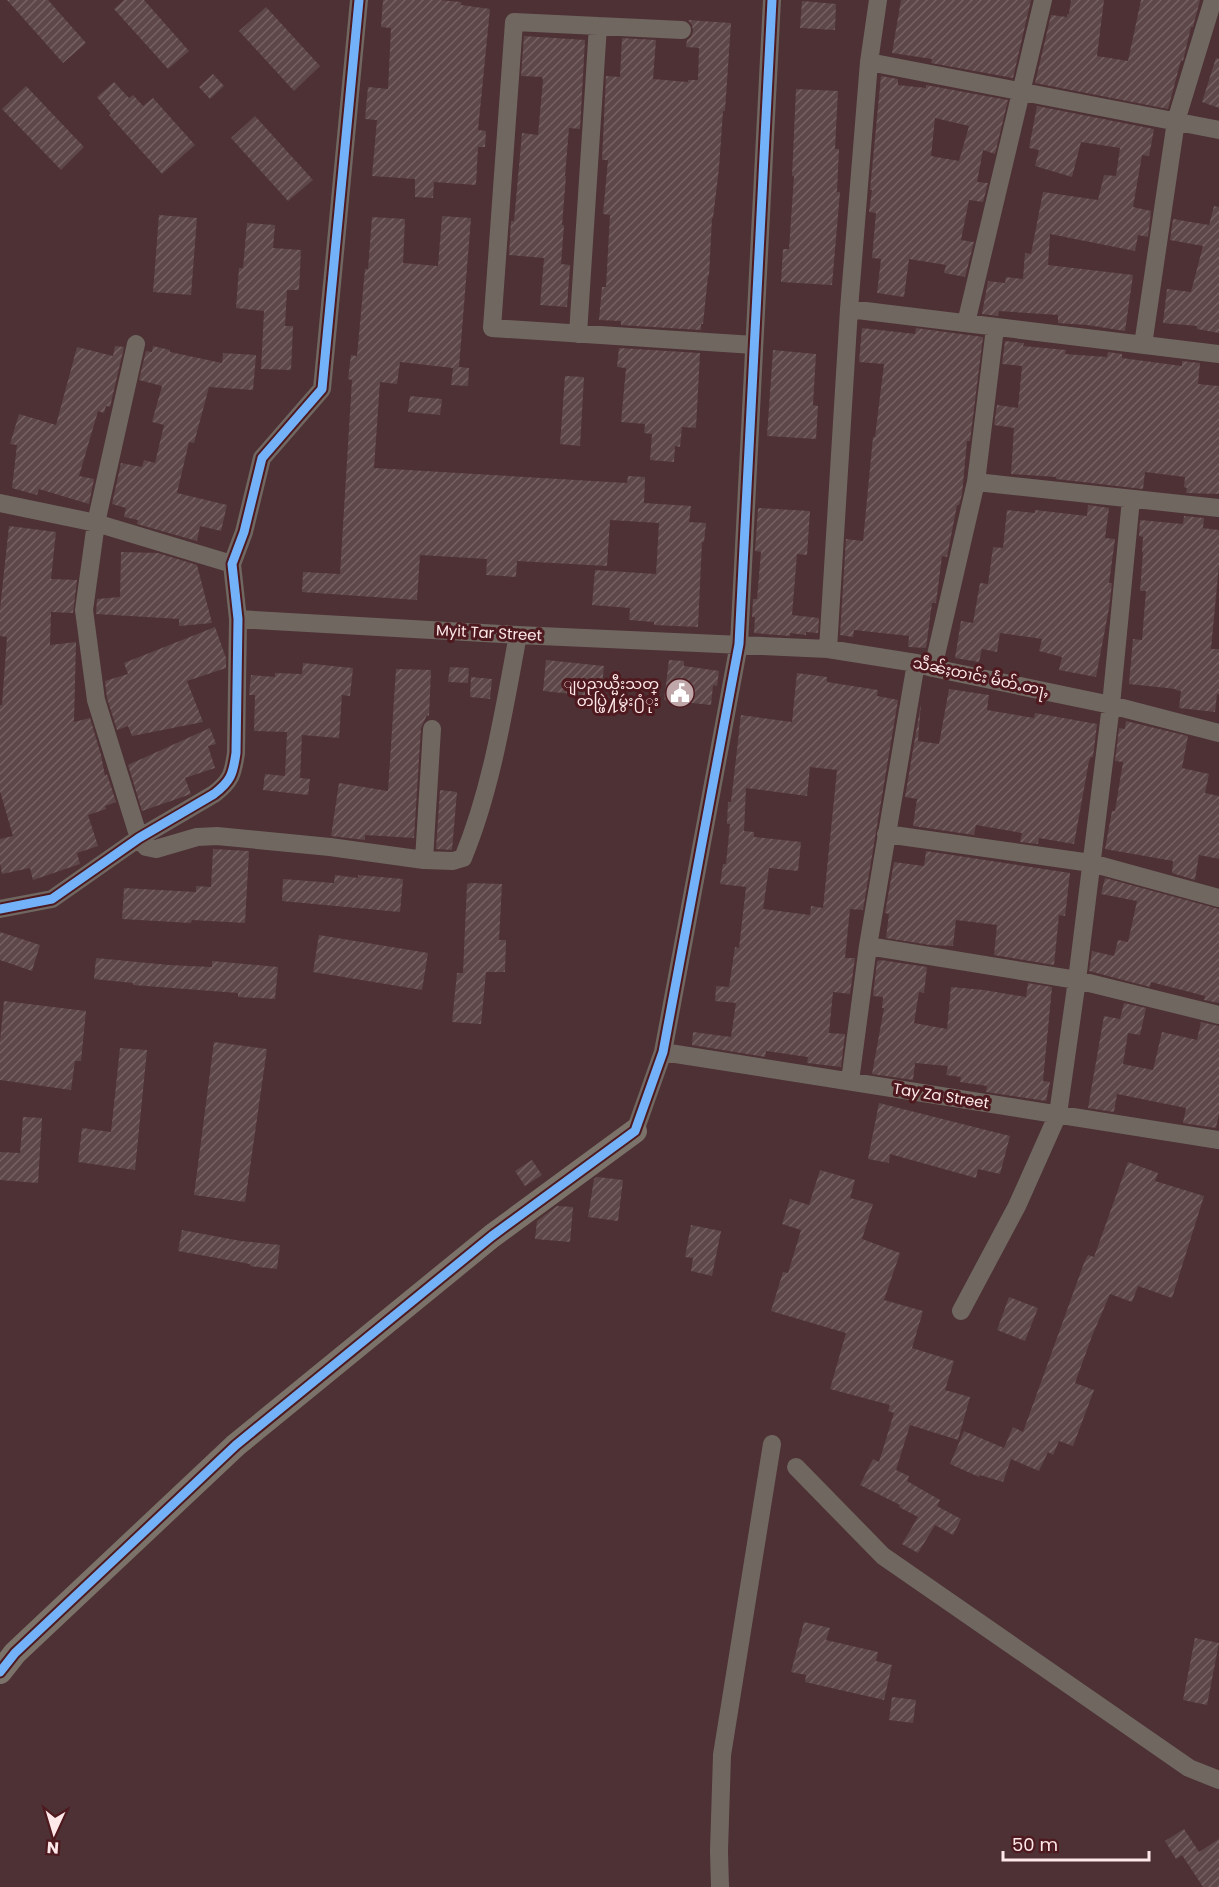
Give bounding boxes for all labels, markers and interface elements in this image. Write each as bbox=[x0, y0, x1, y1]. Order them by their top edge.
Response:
street label: Myit Tar Street bbox=[435, 619, 543, 646]
street label: သဵၼ်ႈတၢင်း မႅတ်ႉတႃႇ bbox=[910, 652, 1051, 703]
place label: ျပည္နယ္မီးသတ္ တပ္ဖြဲ႔မွဴး႐ံုး bbox=[564, 673, 659, 714]
public building icon: ျပည္နယ္မီးသတ္ တပ္ဖြဲ႔မွဴး႐ံုး bbox=[664, 677, 696, 709]
street label: Tay Za Street bbox=[892, 1078, 991, 1113]
north arrow bbox=[24, 1803, 84, 1863]
scale bar bbox=[1003, 1824, 1148, 1862]
text: 50 m bbox=[1012, 1832, 1058, 1857]
text: N bbox=[46, 1836, 60, 1859]

